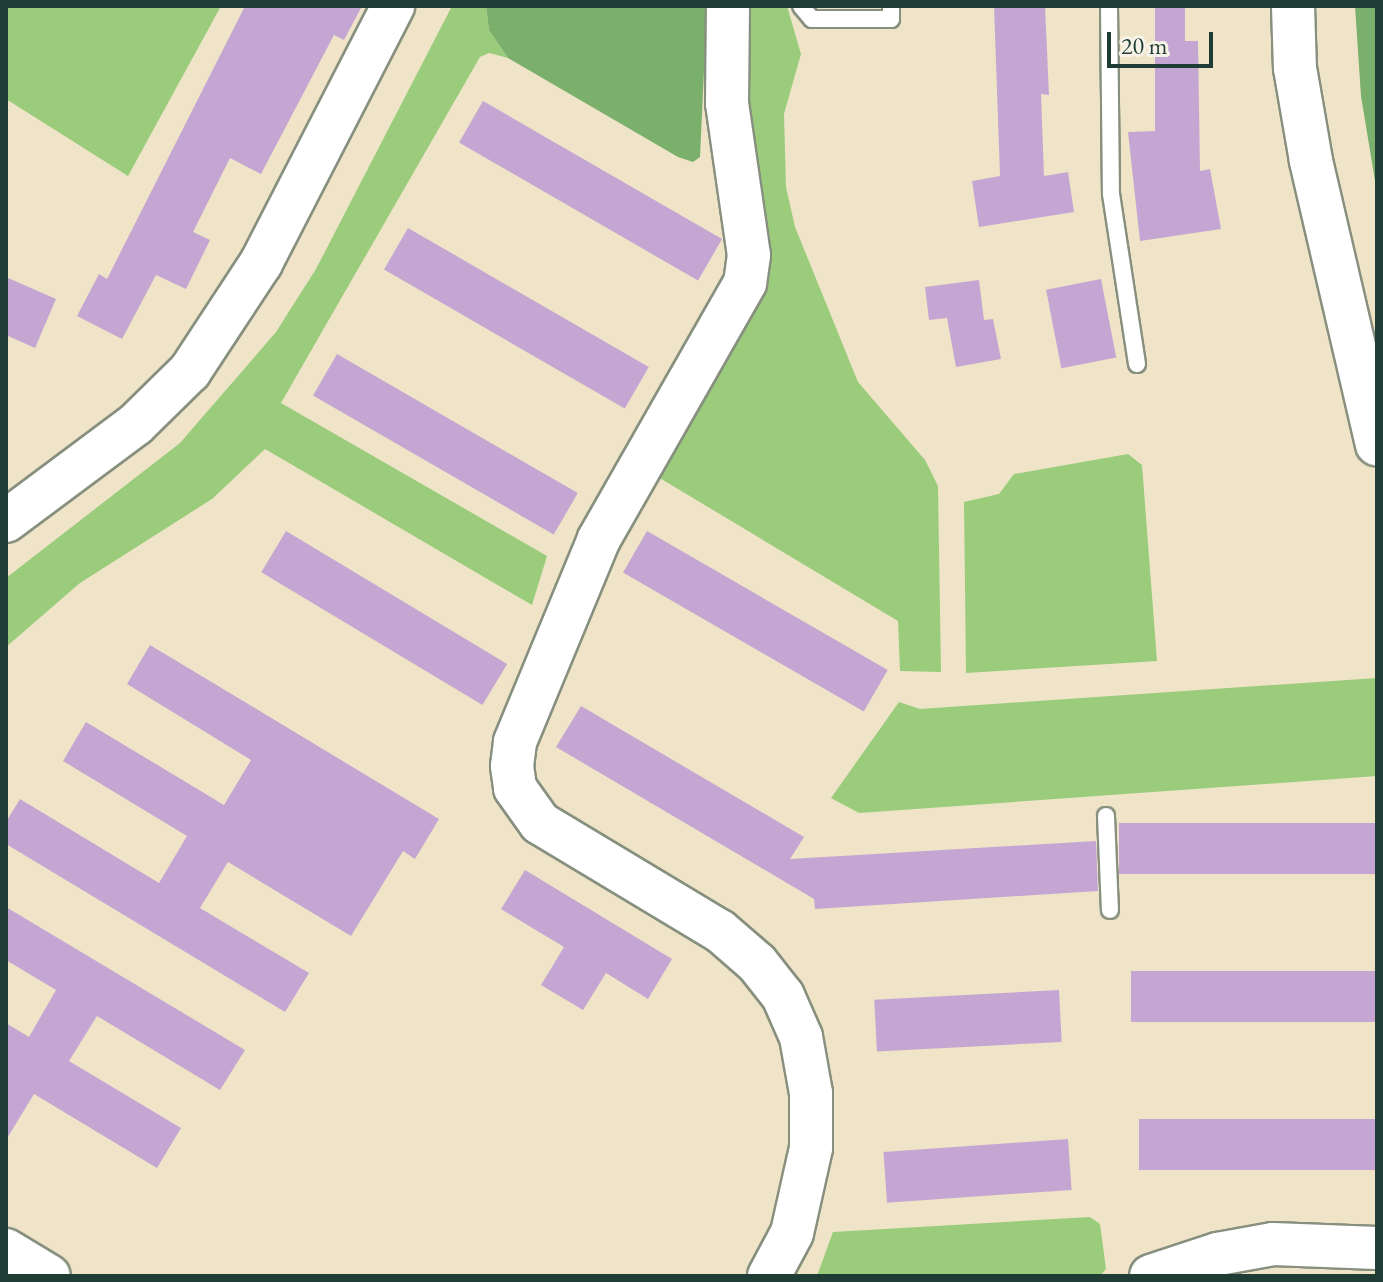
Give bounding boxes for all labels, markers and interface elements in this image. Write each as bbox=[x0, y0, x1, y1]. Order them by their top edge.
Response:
scale bar bbox=[1111, 16, 1217, 66]
text: 20 m bbox=[1121, 30, 1168, 61]

